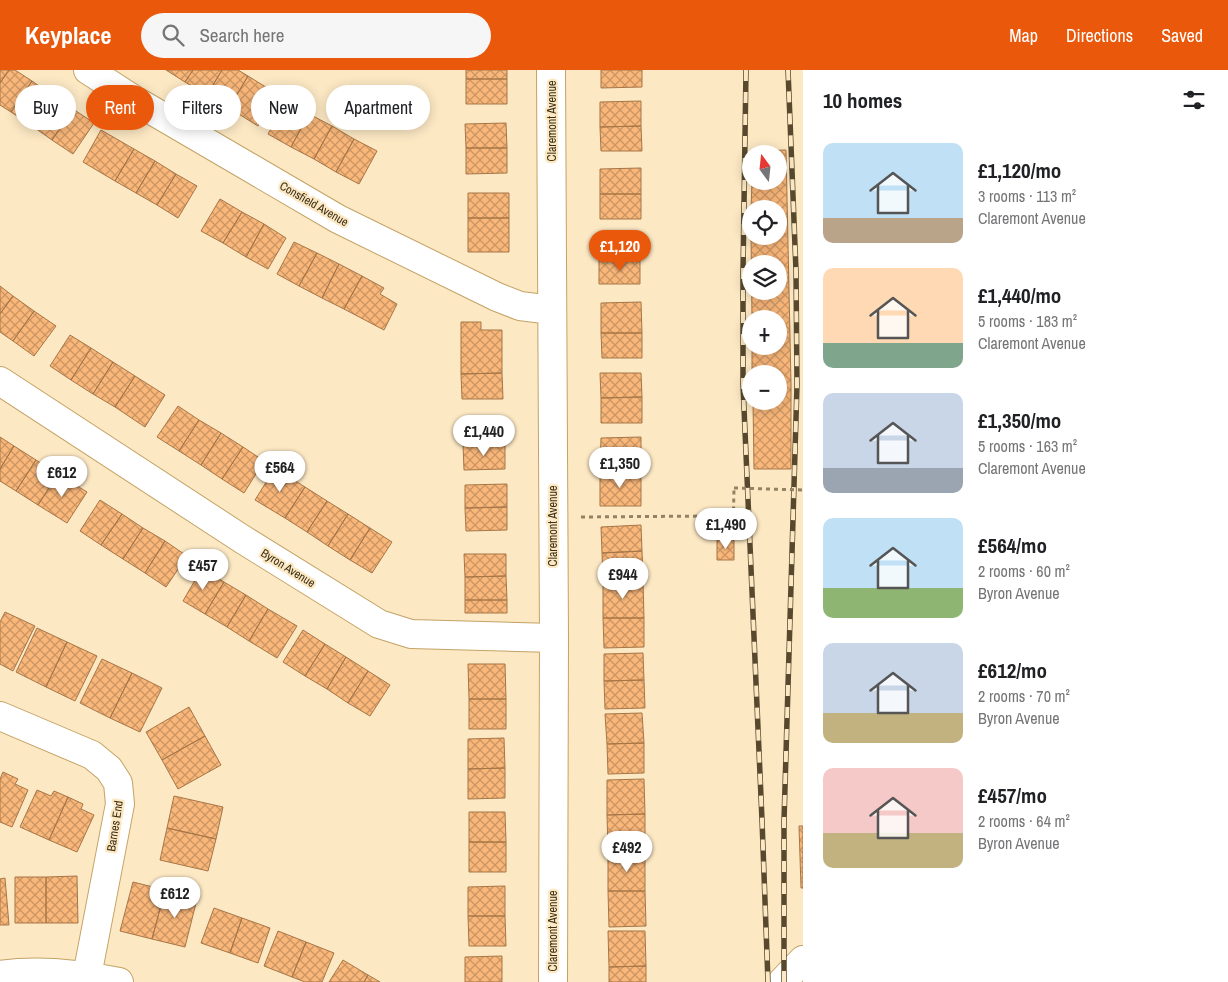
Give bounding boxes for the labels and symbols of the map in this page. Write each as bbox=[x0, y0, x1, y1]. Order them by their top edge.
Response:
street label: Claremont Avenue bbox=[544, 81, 560, 161]
north arrow bbox=[742, 145, 788, 190]
street label: Consfield Avenue bbox=[277, 178, 351, 230]
pin: £1,120 bbox=[579, 230, 661, 272]
pin: £1,440 bbox=[443, 414, 525, 457]
pin: £1,350 bbox=[579, 446, 661, 489]
pin: £564 bbox=[250, 450, 310, 493]
pin: £612 bbox=[32, 456, 92, 498]
street label: Claremont Avenue bbox=[545, 486, 561, 566]
pin: £1,490 bbox=[685, 508, 767, 550]
street label: Byron Avenue bbox=[258, 545, 318, 591]
pin: £457 bbox=[173, 548, 233, 591]
pin: £944 bbox=[593, 558, 653, 600]
street label: Barnes End bbox=[103, 799, 127, 853]
pin: £492 bbox=[597, 830, 657, 873]
pin: £612 bbox=[145, 876, 205, 919]
street label: Claremont Avenue bbox=[545, 891, 561, 971]

